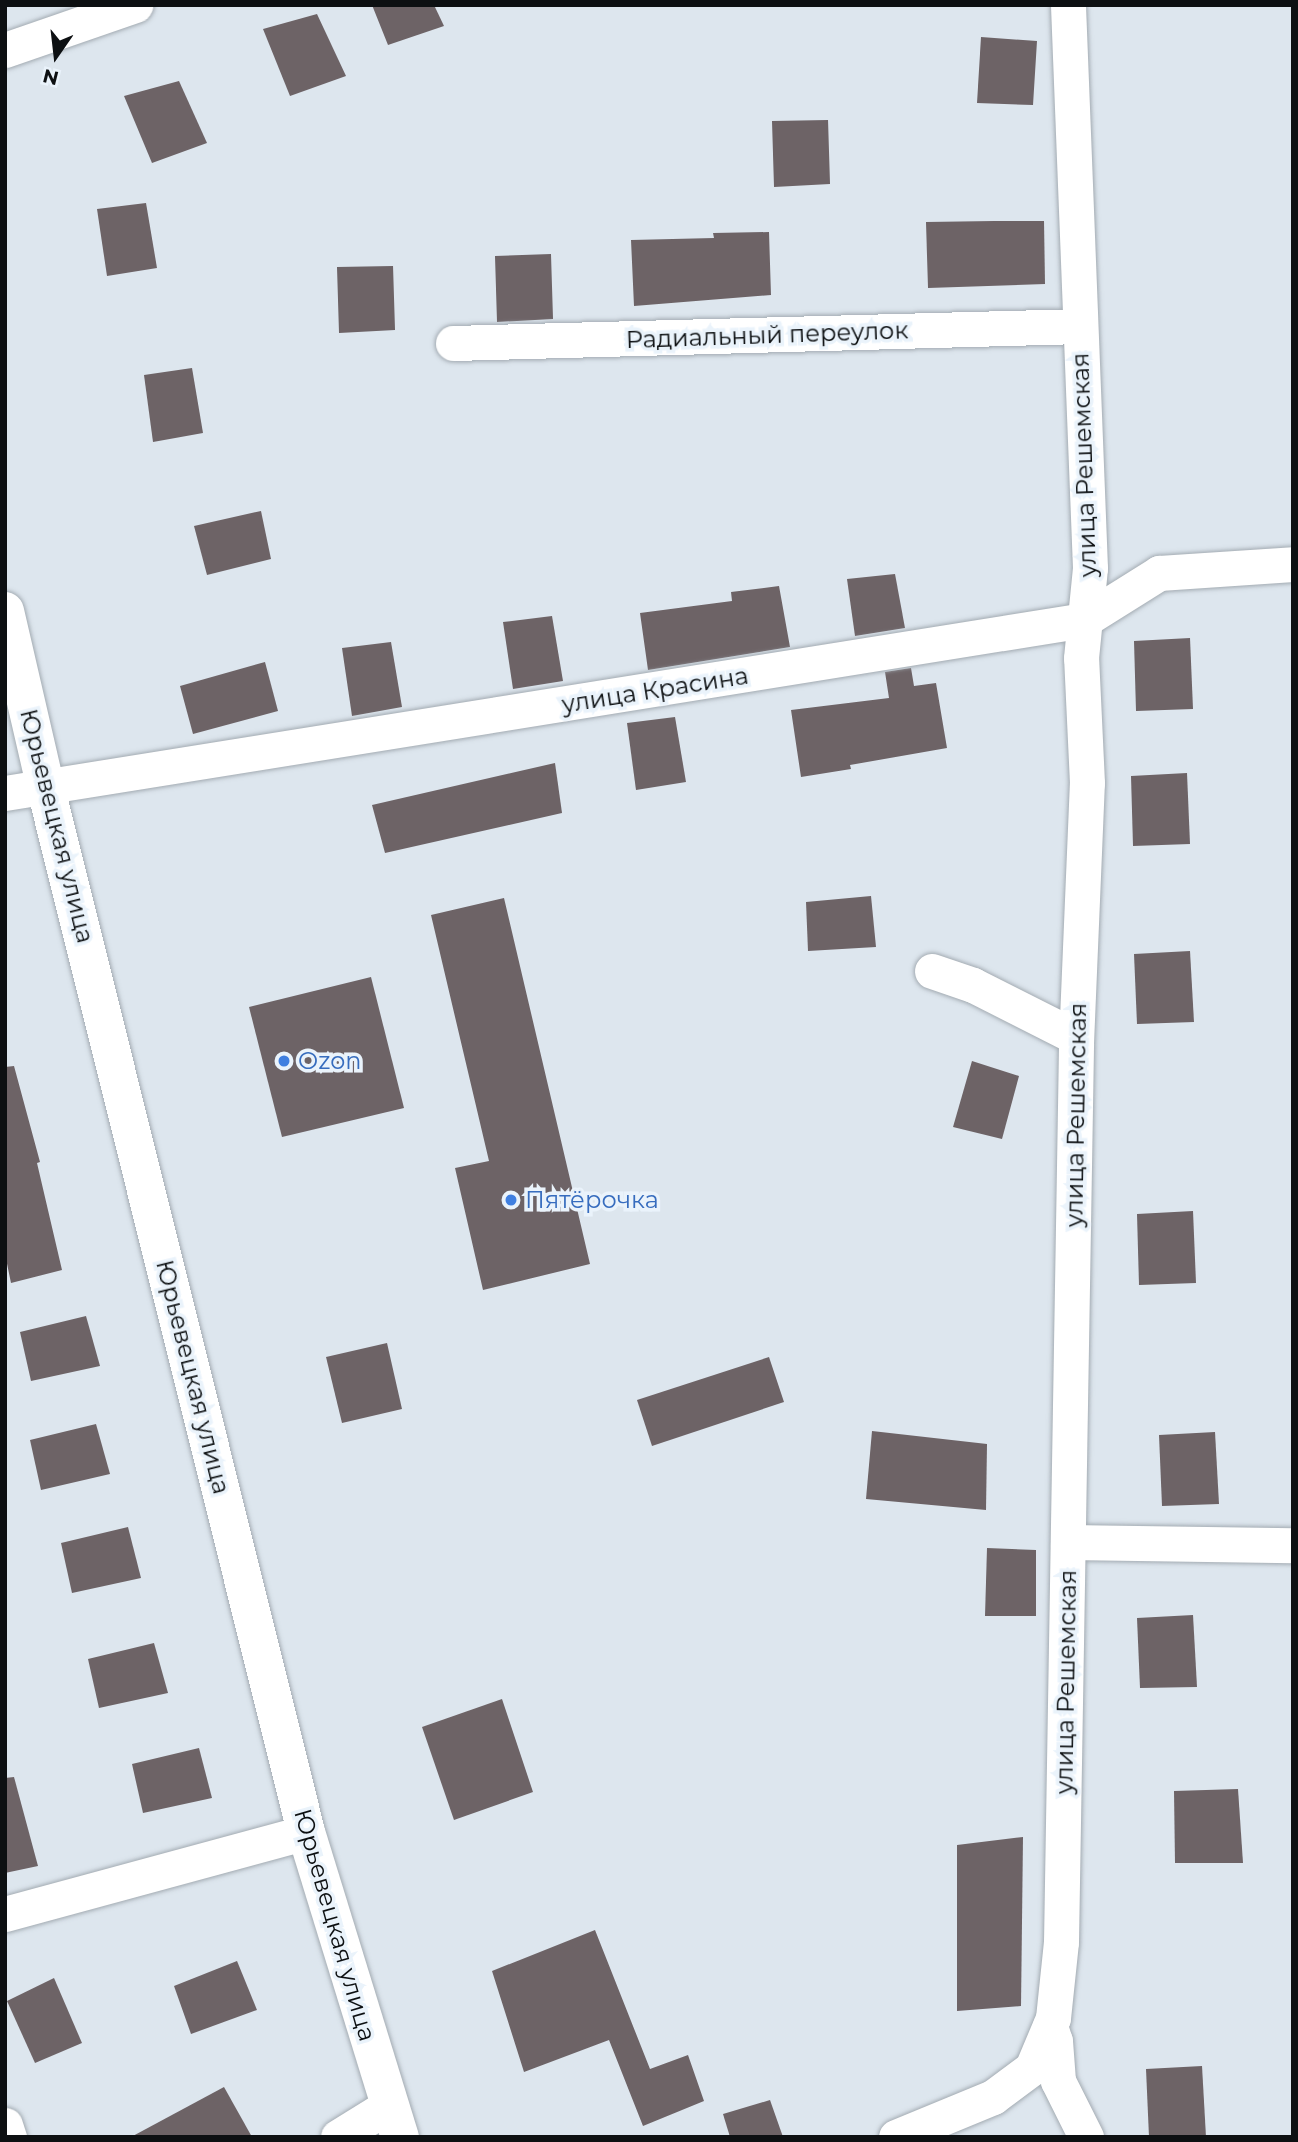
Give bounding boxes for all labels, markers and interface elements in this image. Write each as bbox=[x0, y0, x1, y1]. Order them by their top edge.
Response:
north arrow bbox=[21, 21, 91, 91]
text: N bbox=[41, 64, 61, 90]
street label: Радиальный переулок bbox=[625, 316, 909, 354]
street label: улица Решемская bbox=[1066, 352, 1102, 578]
street label: улица Красина bbox=[560, 661, 750, 719]
street label: Юрьевецкая улица bbox=[14, 706, 100, 946]
street label: улица Решемская bbox=[1060, 1002, 1092, 1228]
place label: Ozon bbox=[298, 1047, 361, 1075]
marker: Ozon bbox=[276, 1053, 292, 1069]
place label: Пятёрочка bbox=[525, 1186, 659, 1214]
marker: Пятёрочка bbox=[503, 1192, 519, 1208]
street label: Юрьевецкая улица bbox=[150, 1257, 236, 1497]
street label: улица Решемская bbox=[1050, 1569, 1082, 1795]
street label: Юрьевецкая улица bbox=[288, 1806, 382, 2044]

